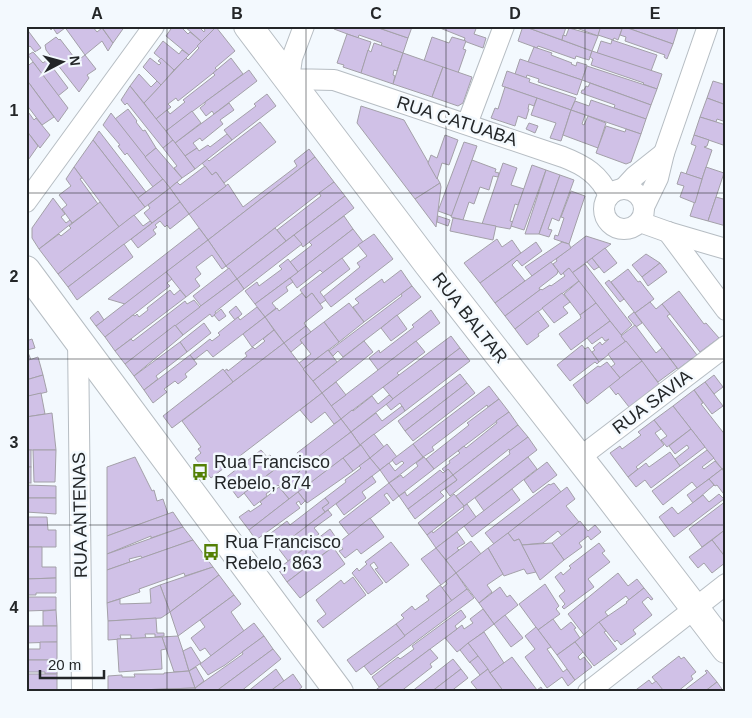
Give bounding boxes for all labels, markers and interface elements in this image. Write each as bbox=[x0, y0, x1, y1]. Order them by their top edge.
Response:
text: A bbox=[91, 5, 103, 22]
text: B bbox=[231, 5, 243, 22]
text: C bbox=[370, 5, 382, 22]
text: D bbox=[509, 5, 521, 22]
text: E bbox=[650, 5, 661, 22]
north arrow bbox=[38, 38, 88, 88]
text: N bbox=[66, 55, 83, 67]
street label: RUA CATUABA bbox=[394, 92, 520, 150]
text: 1 bbox=[10, 102, 19, 119]
text: 2 bbox=[10, 268, 19, 285]
street label: RUA BALTAR bbox=[428, 269, 512, 367]
street label: RUA SAVIA bbox=[609, 366, 695, 438]
text: 3 bbox=[10, 434, 19, 451]
street label: RUA ANTENAS bbox=[69, 452, 91, 578]
place label: Rua Francisco Rebelo, 874 bbox=[214, 452, 330, 493]
bus stop icon: Rua Francisco Rebelo, 874 bbox=[190, 462, 210, 482]
place label: Rua Francisco Rebelo, 863 bbox=[225, 532, 341, 573]
bus stop icon: Rua Francisco Rebelo, 863 bbox=[201, 542, 221, 562]
text: 4 bbox=[10, 599, 19, 616]
scale bar bbox=[40, 648, 104, 680]
text: 20 m bbox=[48, 656, 81, 673]

